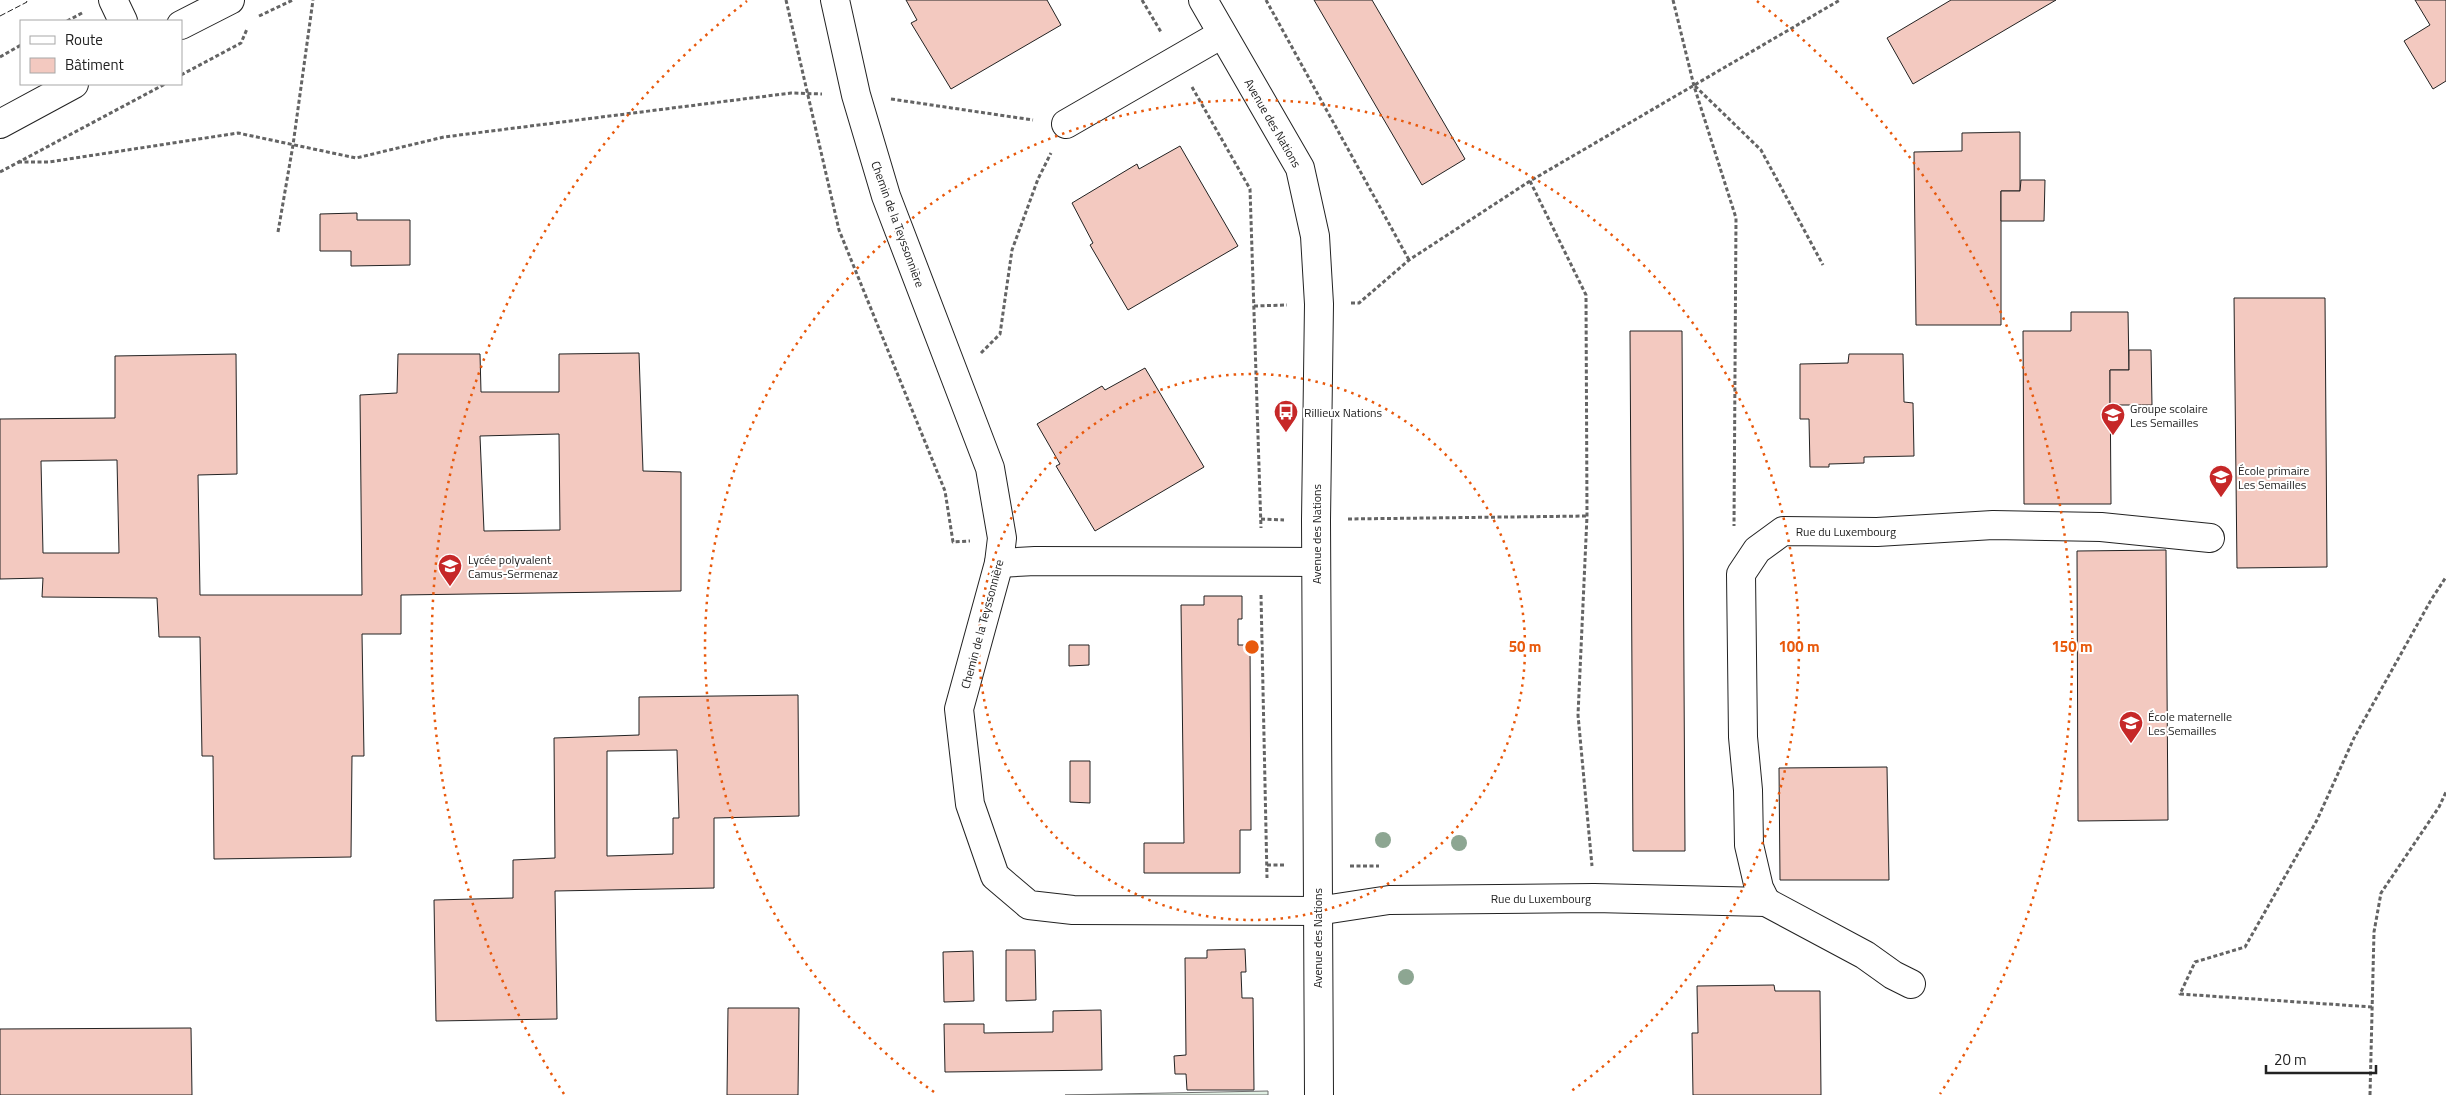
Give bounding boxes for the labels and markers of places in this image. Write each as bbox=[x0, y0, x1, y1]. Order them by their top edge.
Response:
bus stop icon: Rillieux Nations bbox=[1273, 399, 1299, 433]
place label: Groupe scolaire Les Semailles bbox=[2130, 399, 2208, 432]
school or university icon: Groupe scolaire Les Semailles bbox=[2100, 402, 2126, 436]
place label: Rillieux Nations bbox=[1304, 403, 1382, 422]
place label: École primaire Les Semailles bbox=[2238, 461, 2309, 494]
school or university icon: École primaire Les Semailles bbox=[2208, 464, 2234, 498]
place label: Lycée polyvalent Camus-Sermenaz bbox=[468, 550, 558, 583]
school or university icon: Lycée polyvalent Camus-Sermenaz bbox=[437, 553, 463, 587]
centre of rings bbox=[1243, 638, 1261, 656]
place label: École maternelle Les Semailles bbox=[2148, 707, 2232, 740]
school or university icon: École maternelle Les Semailles bbox=[2118, 710, 2144, 744]

